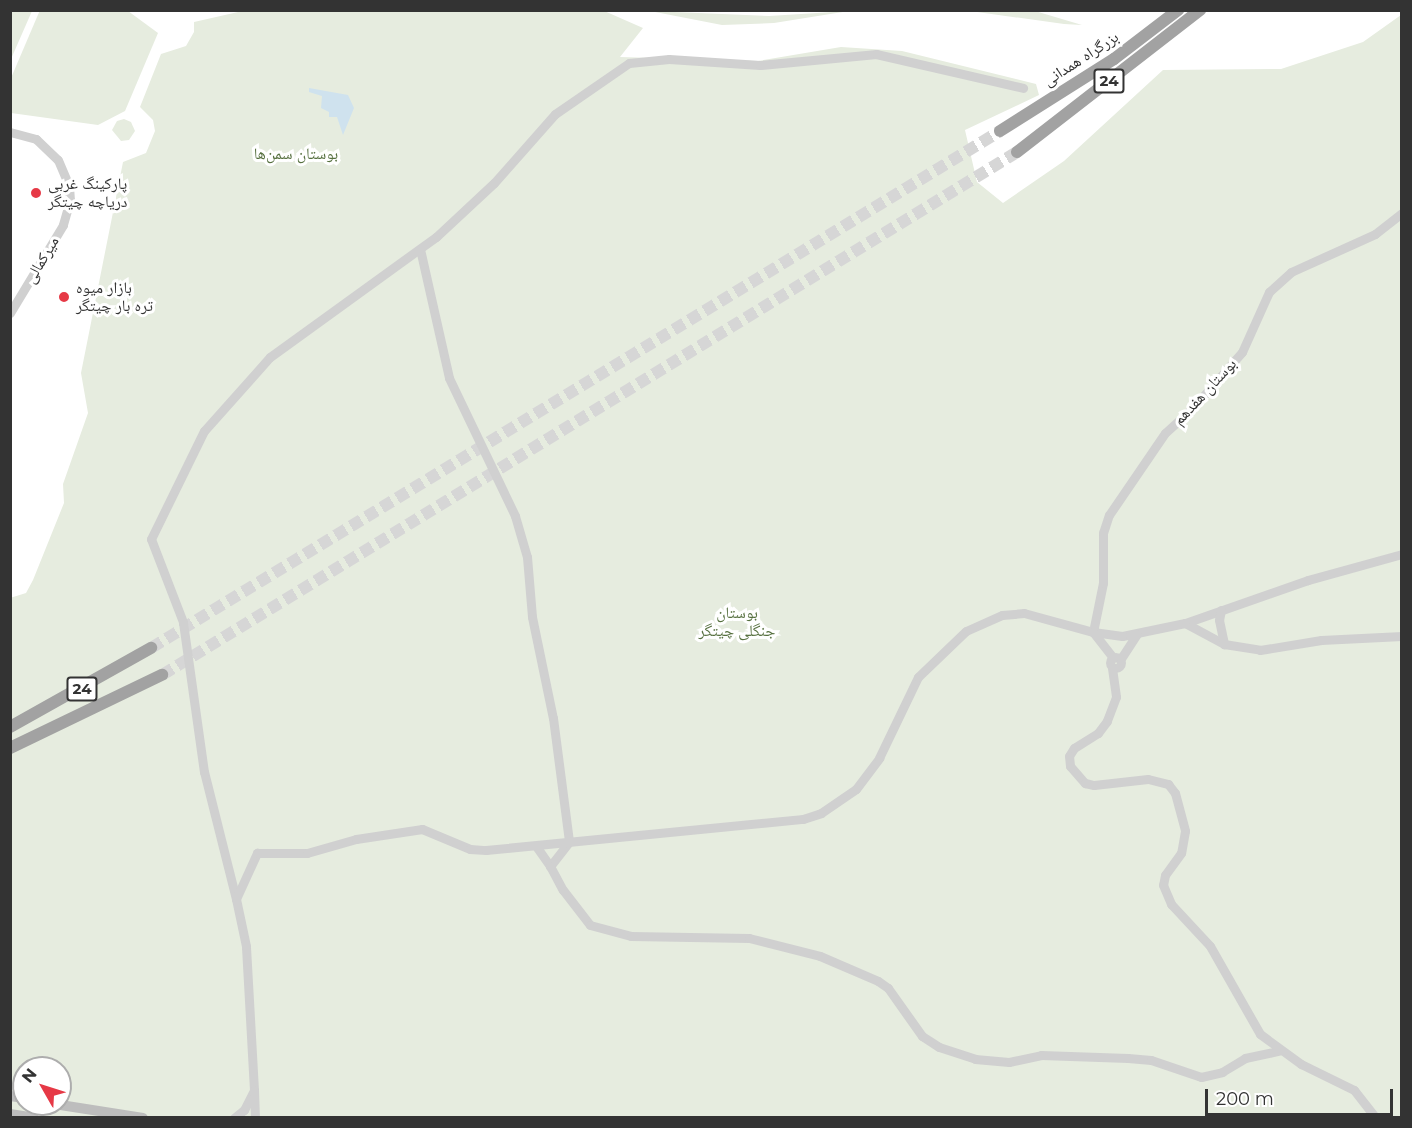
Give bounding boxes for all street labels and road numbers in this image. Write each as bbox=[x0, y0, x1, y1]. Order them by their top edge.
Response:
street label: بزرگراه همدانی bbox=[1040, 27, 1122, 91]
road number: 24 bbox=[1092, 69, 1126, 93]
street label: میرکمالی bbox=[21, 233, 63, 287]
street label: بوستان هفدهم bbox=[1169, 355, 1241, 429]
road number: 24 bbox=[66, 677, 98, 701]

